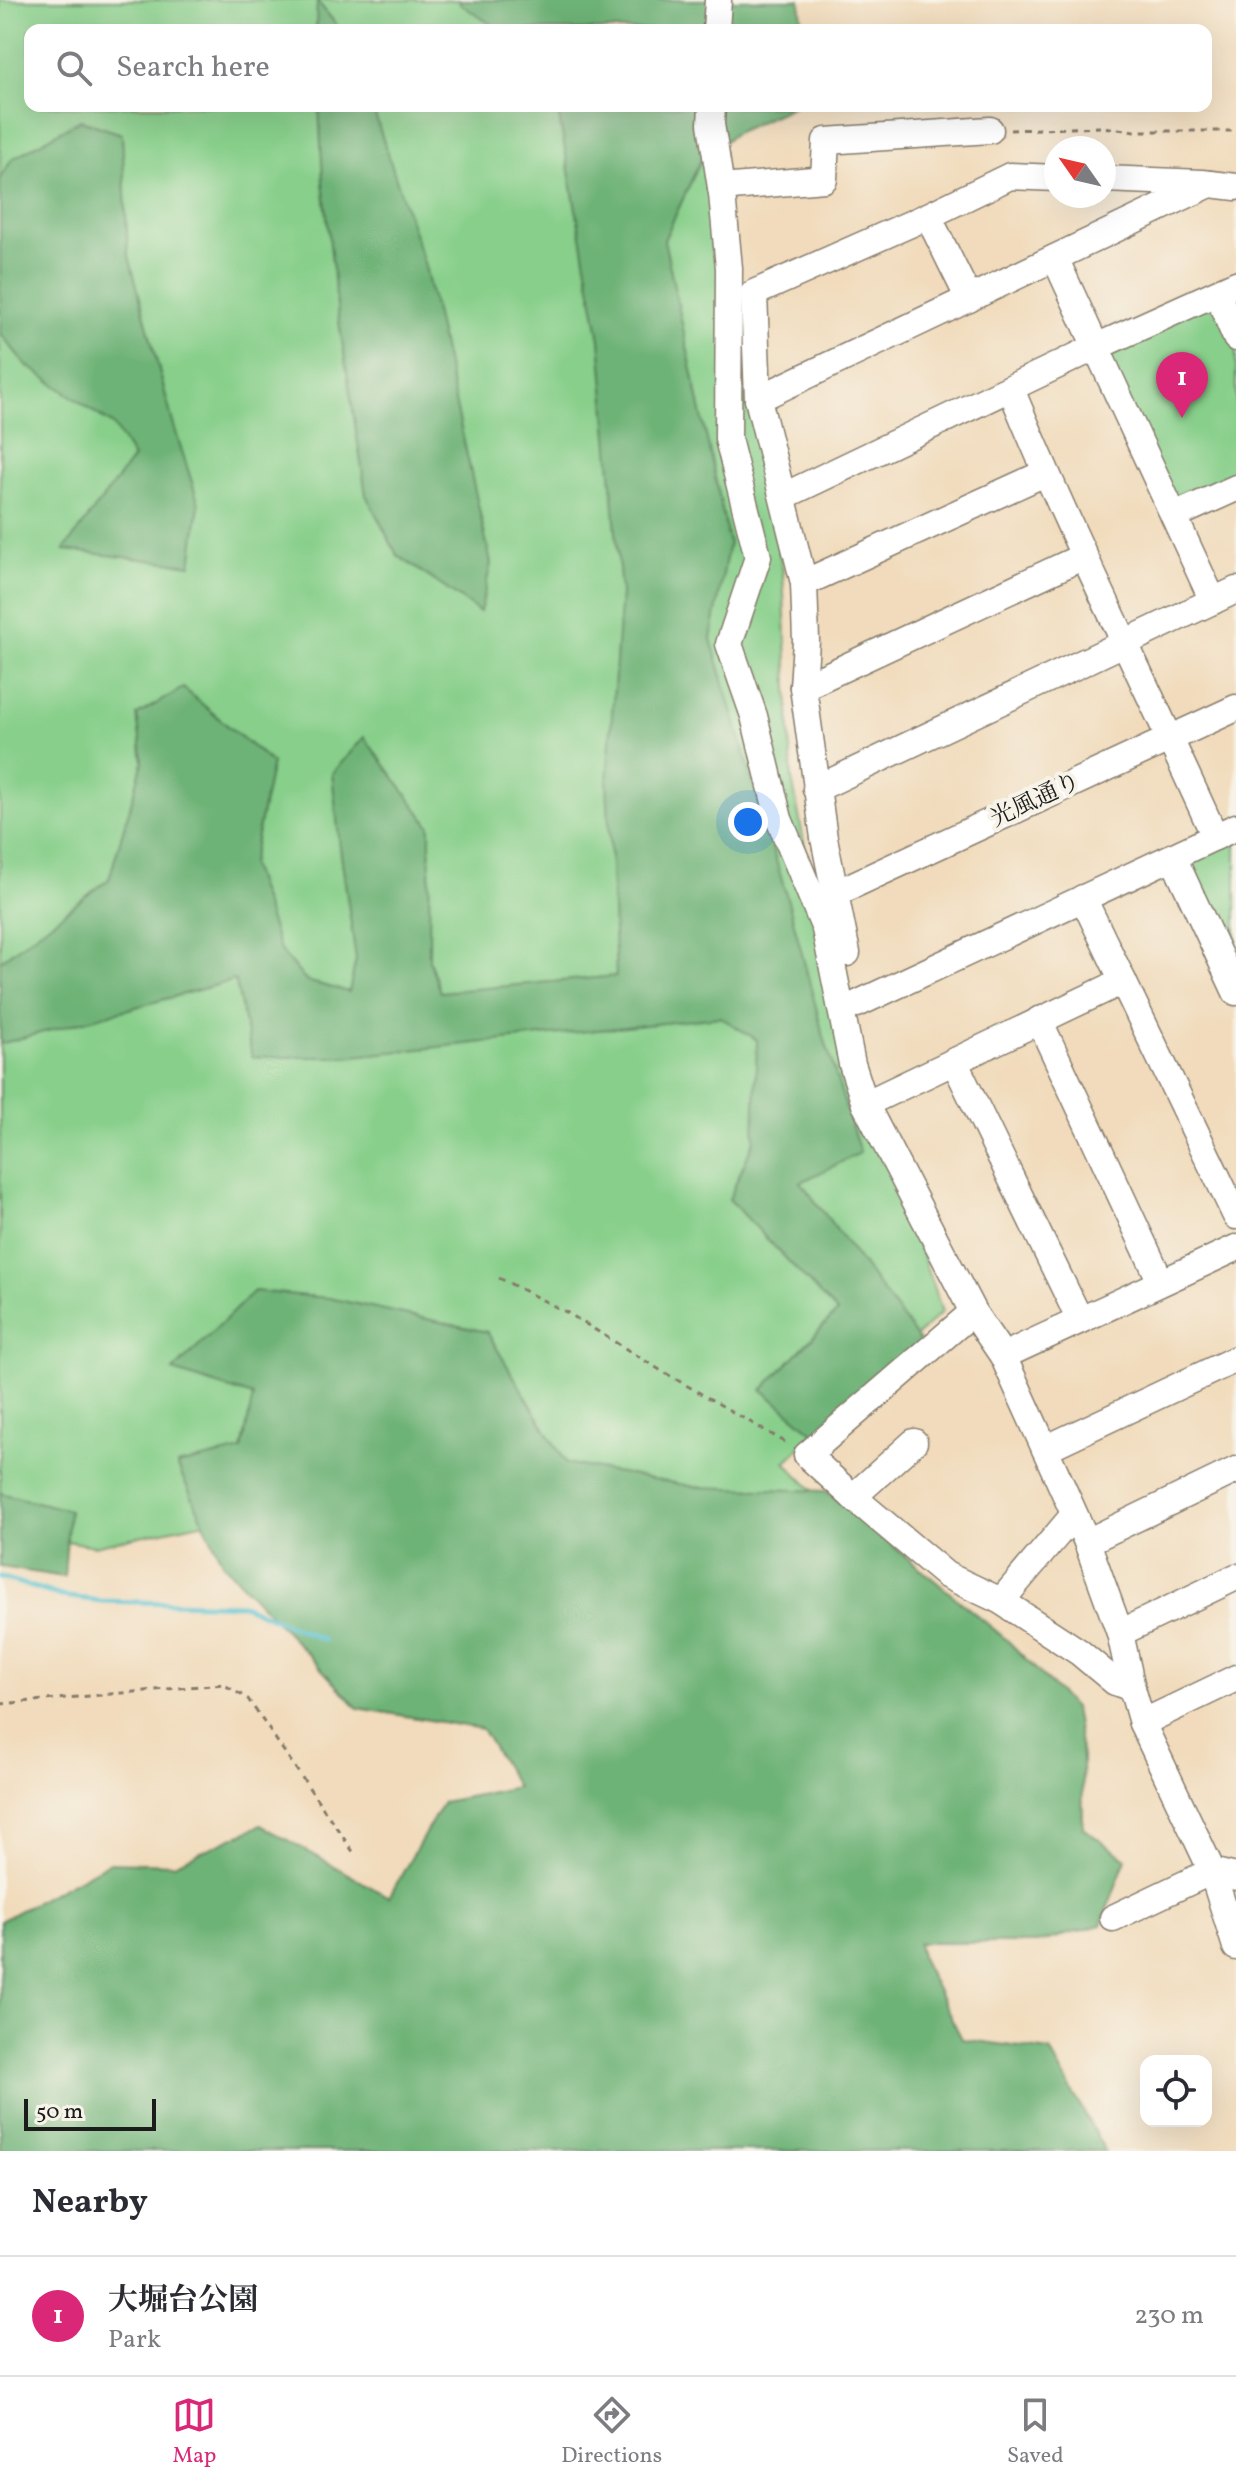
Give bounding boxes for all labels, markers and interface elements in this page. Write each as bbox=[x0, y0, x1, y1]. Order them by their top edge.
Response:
search box bbox=[24, 24, 1212, 112]
icon: search bbox=[52, 46, 96, 90]
text: Search here bbox=[116, 47, 270, 89]
north arrow bbox=[1044, 136, 1116, 208]
pin: 1 bbox=[1156, 352, 1208, 418]
street label: 光風通り bbox=[985, 765, 1087, 837]
your location bbox=[728, 802, 768, 842]
map controls bbox=[1140, 2055, 1212, 2127]
button: locate bbox=[1140, 2055, 1212, 2127]
scale bar bbox=[24, 2095, 156, 2131]
text: 50 m bbox=[36, 2097, 83, 2128]
text: Nearby bbox=[32, 2180, 148, 2227]
text: 大堀台公園 bbox=[108, 2280, 258, 2322]
text: 1 bbox=[53, 2298, 63, 2334]
text: 230 m bbox=[1134, 2298, 1204, 2334]
text: Park bbox=[108, 2322, 161, 2358]
tab: Map bbox=[172, 2393, 216, 2472]
tab: Directions bbox=[561, 2393, 662, 2472]
tab: Saved bbox=[1007, 2393, 1064, 2472]

